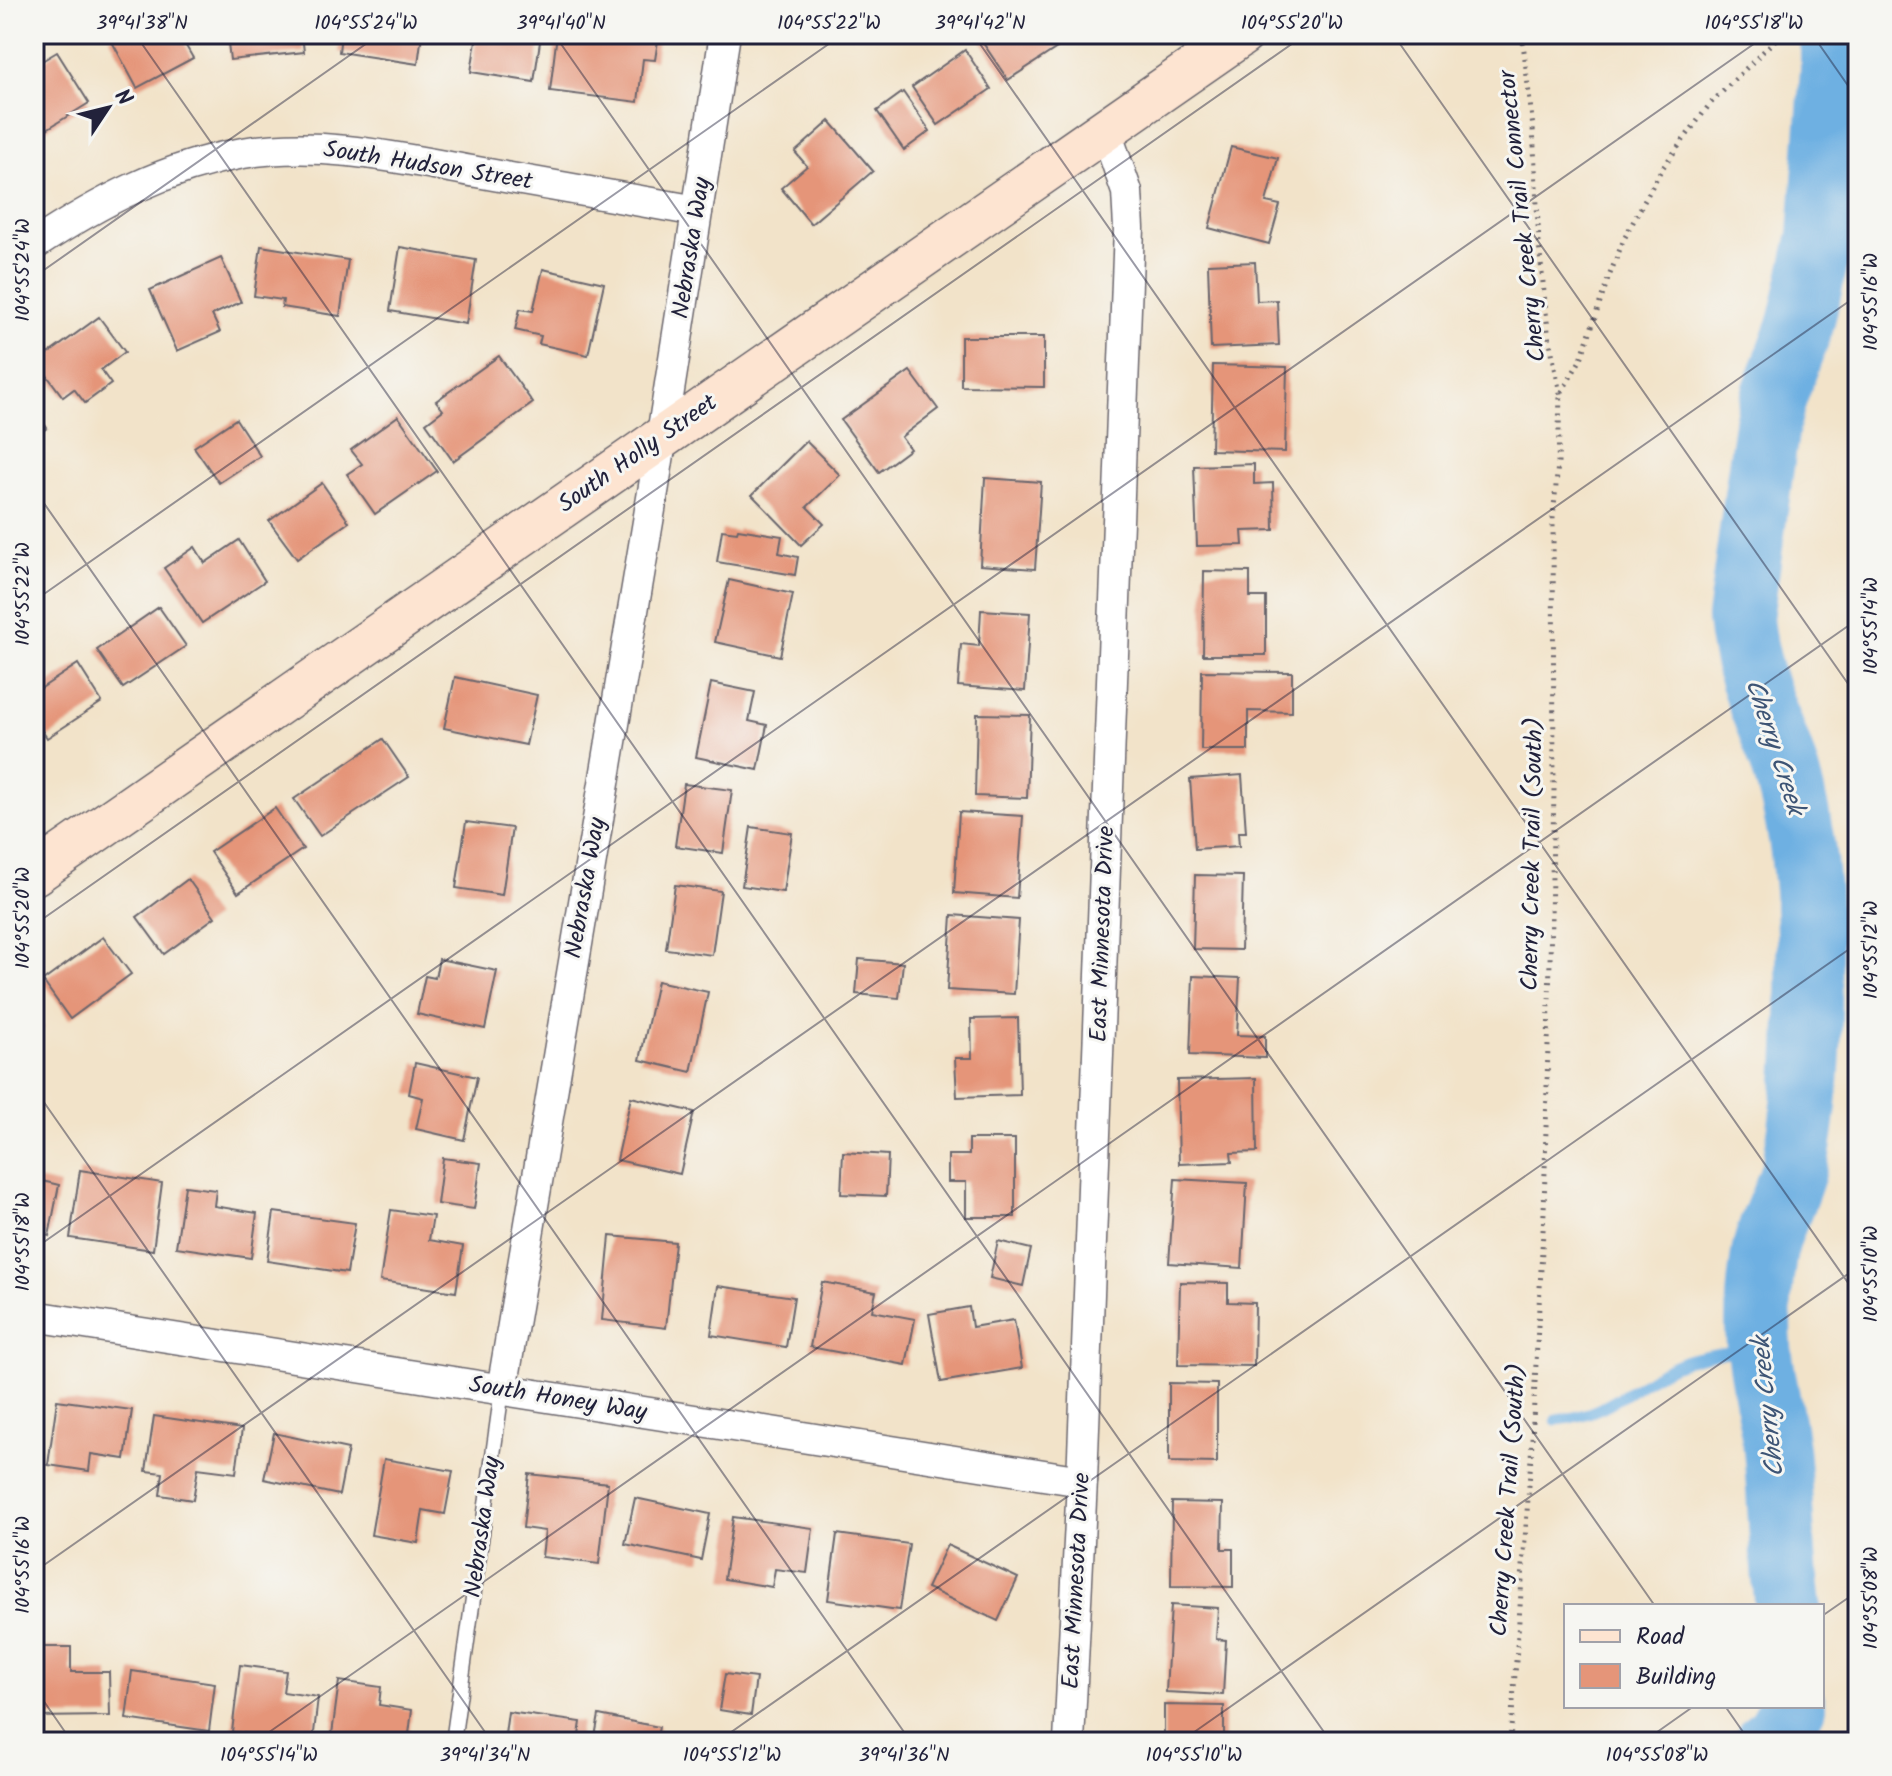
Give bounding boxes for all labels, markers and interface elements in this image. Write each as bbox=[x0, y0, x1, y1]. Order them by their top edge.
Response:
text: 39°41'38"N bbox=[96, 8, 188, 40]
text: 104°55'24"W bbox=[314, 8, 418, 40]
text: 39°41'40"N bbox=[516, 8, 606, 40]
text: 104°55'22"W bbox=[777, 8, 881, 40]
text: 39°41'42"N bbox=[935, 8, 1025, 40]
text: 104°55'20"W bbox=[1241, 8, 1343, 40]
text: 104°55'18"W bbox=[1704, 8, 1804, 40]
street label: Cherry Creek Trail Connector bbox=[1488, 66, 1558, 364]
north arrow bbox=[68, 68, 148, 148]
text: N bbox=[104, 82, 141, 114]
street label: South Hudson Street bbox=[321, 130, 536, 202]
street label: Nebraska Way bbox=[662, 174, 723, 321]
text: 104°55'24"W bbox=[8, 218, 40, 322]
text: 104°55'16"W bbox=[1856, 253, 1888, 351]
street label: South Holly Street bbox=[550, 384, 727, 524]
text: 104°55'22"W bbox=[8, 542, 40, 646]
text: 104°55'14"W bbox=[1856, 577, 1888, 675]
water label: Cherry Creek bbox=[1732, 674, 1817, 824]
street label: Cherry Creek Trail (South) bbox=[1511, 717, 1555, 991]
street label: Nebraska Way bbox=[554, 814, 618, 962]
street label: East Minnesota Drive bbox=[1080, 825, 1126, 1043]
text: 104°55'20"W bbox=[8, 867, 40, 969]
text: 104°55'12"W bbox=[1856, 901, 1888, 999]
text: 104°55'18"W bbox=[8, 1192, 40, 1292]
text: 104°55'10"W bbox=[1856, 1226, 1888, 1323]
water label: Cherry Creek bbox=[1740, 1331, 1797, 1479]
street label: Cherry Creek Trail (South) bbox=[1480, 1362, 1538, 1638]
street label: South Honey Way bbox=[466, 1366, 650, 1432]
street label: Nebraska Way bbox=[454, 1453, 512, 1600]
street label: East Minnesota Drive bbox=[1052, 1472, 1102, 1690]
text: 104°55'16"W bbox=[8, 1516, 40, 1614]
text: 104°55'08"W bbox=[1856, 1547, 1888, 1649]
legend bbox=[1564, 1604, 1824, 1708]
text: Road bbox=[1636, 1618, 1685, 1657]
text: Building bbox=[1636, 1658, 1716, 1697]
text: 104°55'14"W bbox=[220, 1740, 318, 1772]
text: 39°41'34"N bbox=[440, 1740, 530, 1772]
text: 104°55'12"W bbox=[683, 1740, 781, 1772]
text: 39°41'36"N bbox=[859, 1740, 949, 1772]
text: 104°55'10"W bbox=[1146, 1740, 1243, 1772]
text: 104°55'08"W bbox=[1606, 1740, 1708, 1772]

